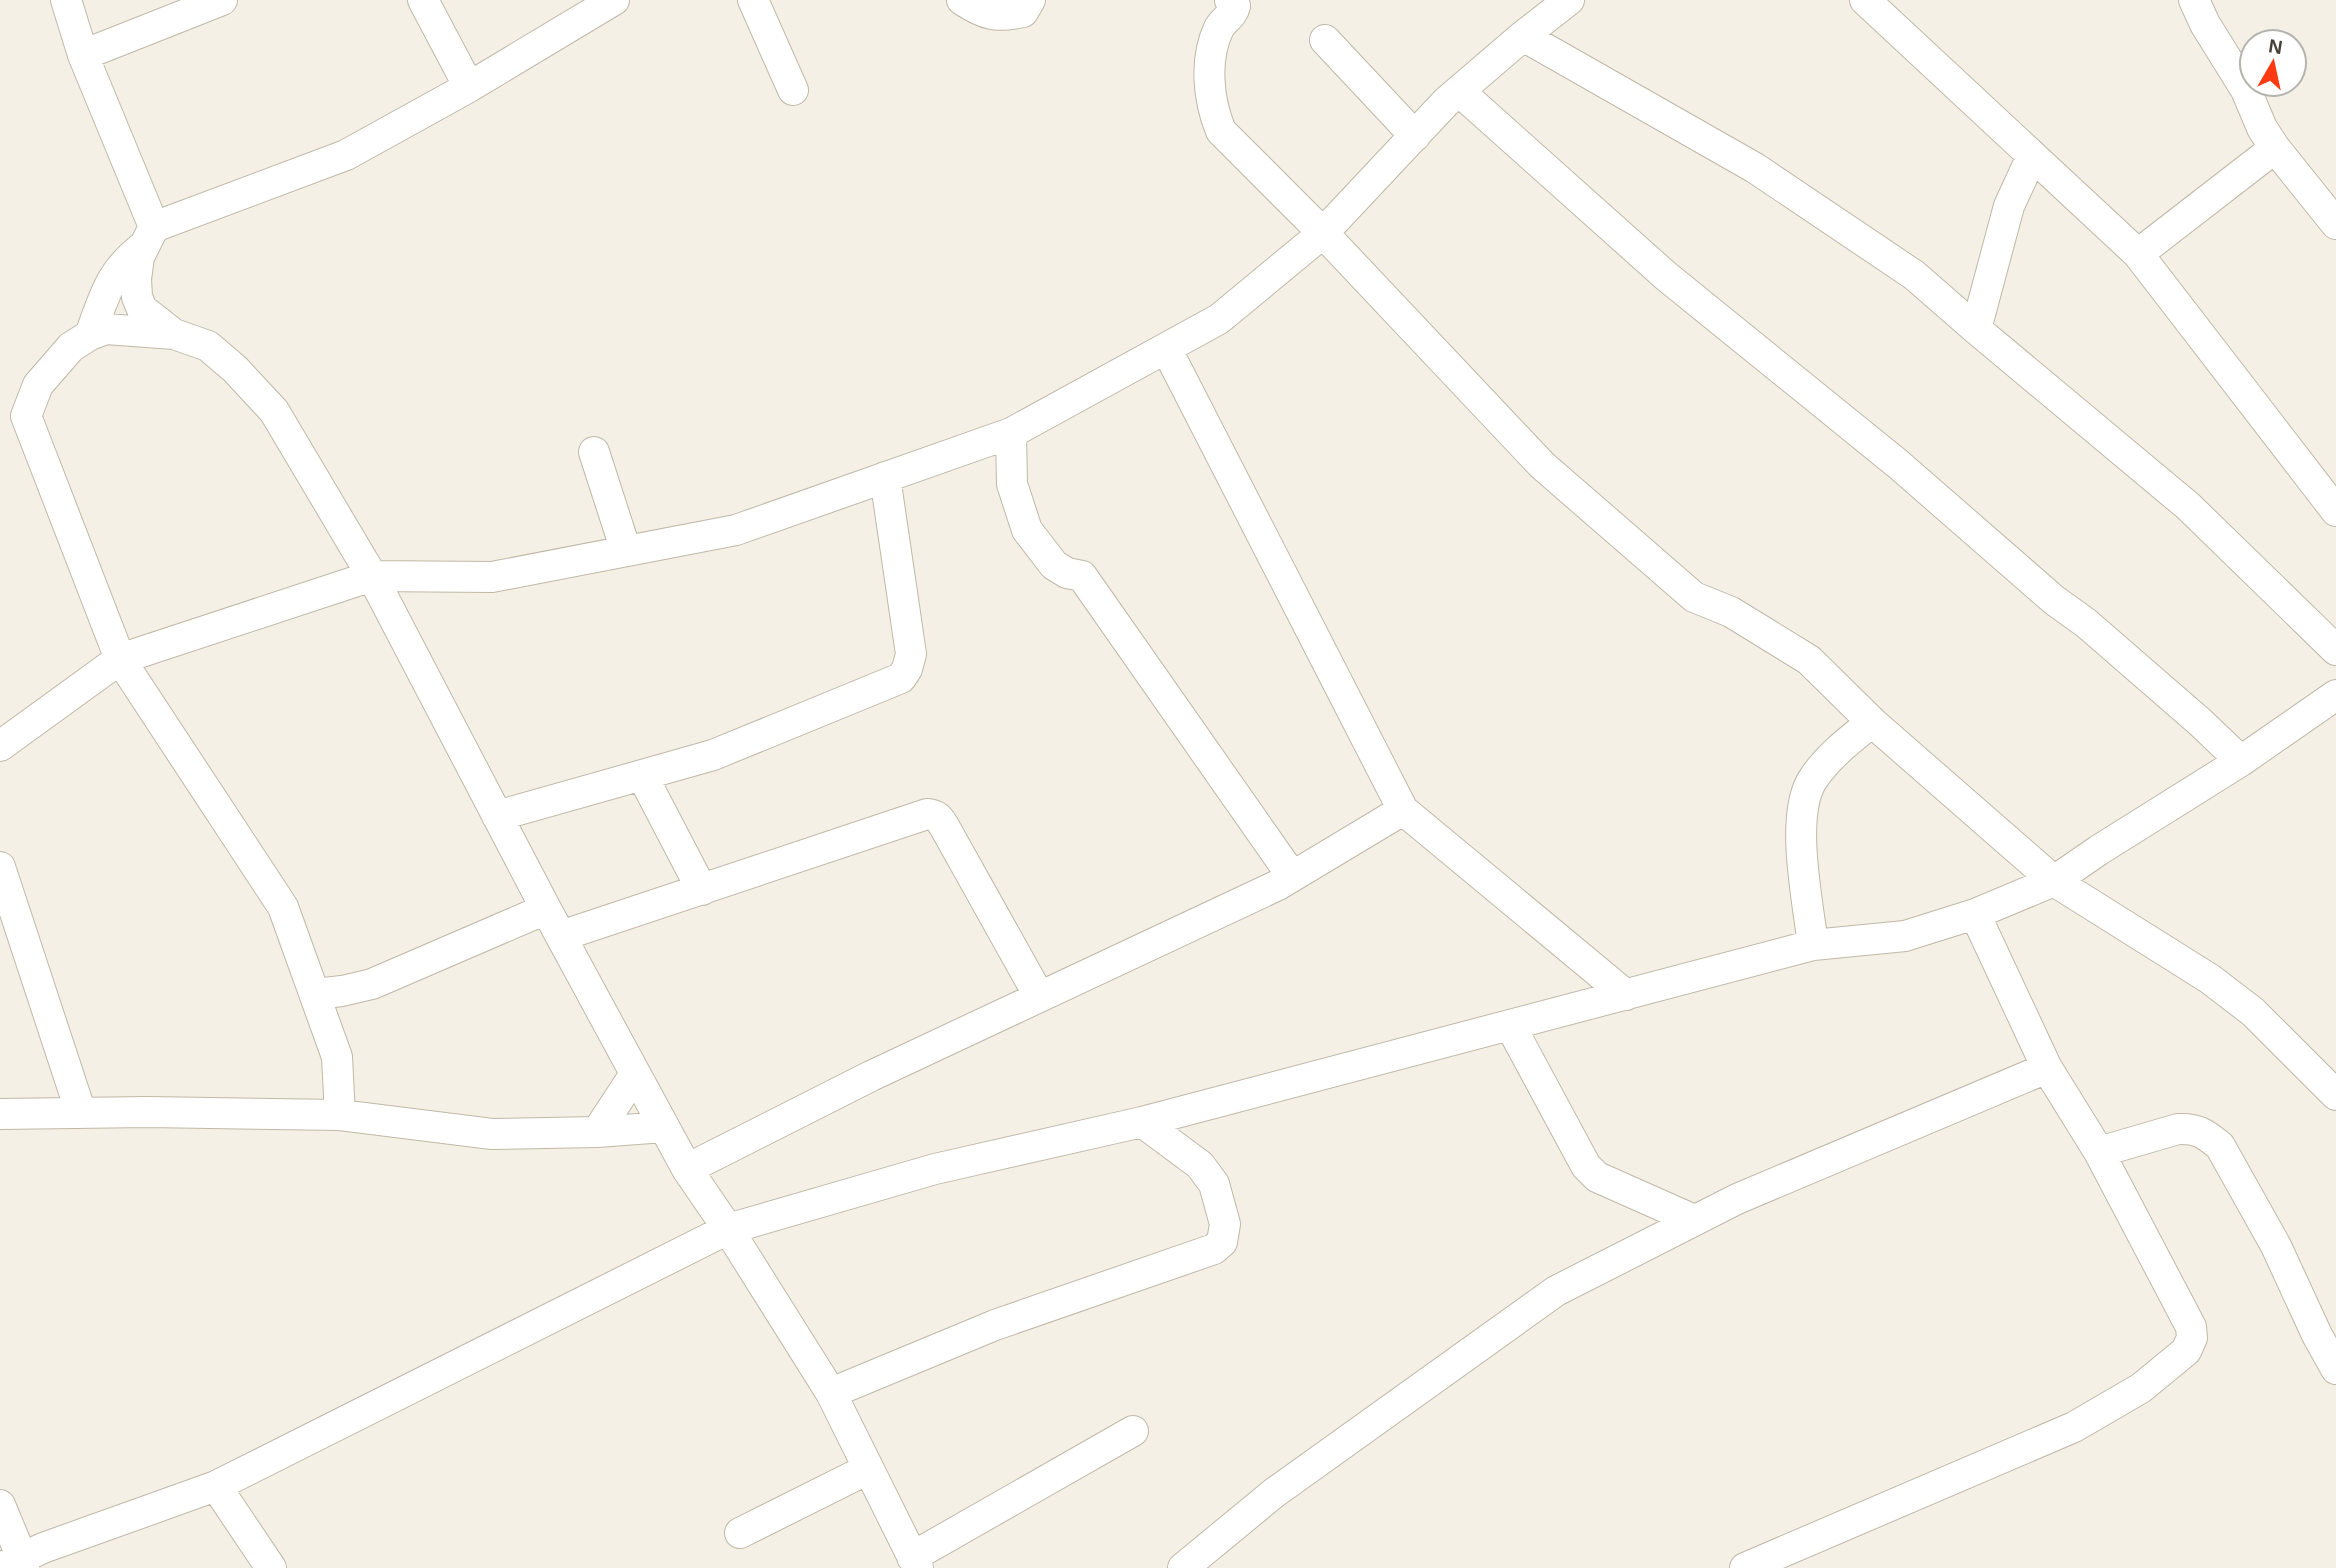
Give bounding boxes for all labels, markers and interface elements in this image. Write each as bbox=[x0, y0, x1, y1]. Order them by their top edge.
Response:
north arrow bbox=[2238, 28, 2308, 98]
text: N bbox=[2267, 35, 2284, 58]

